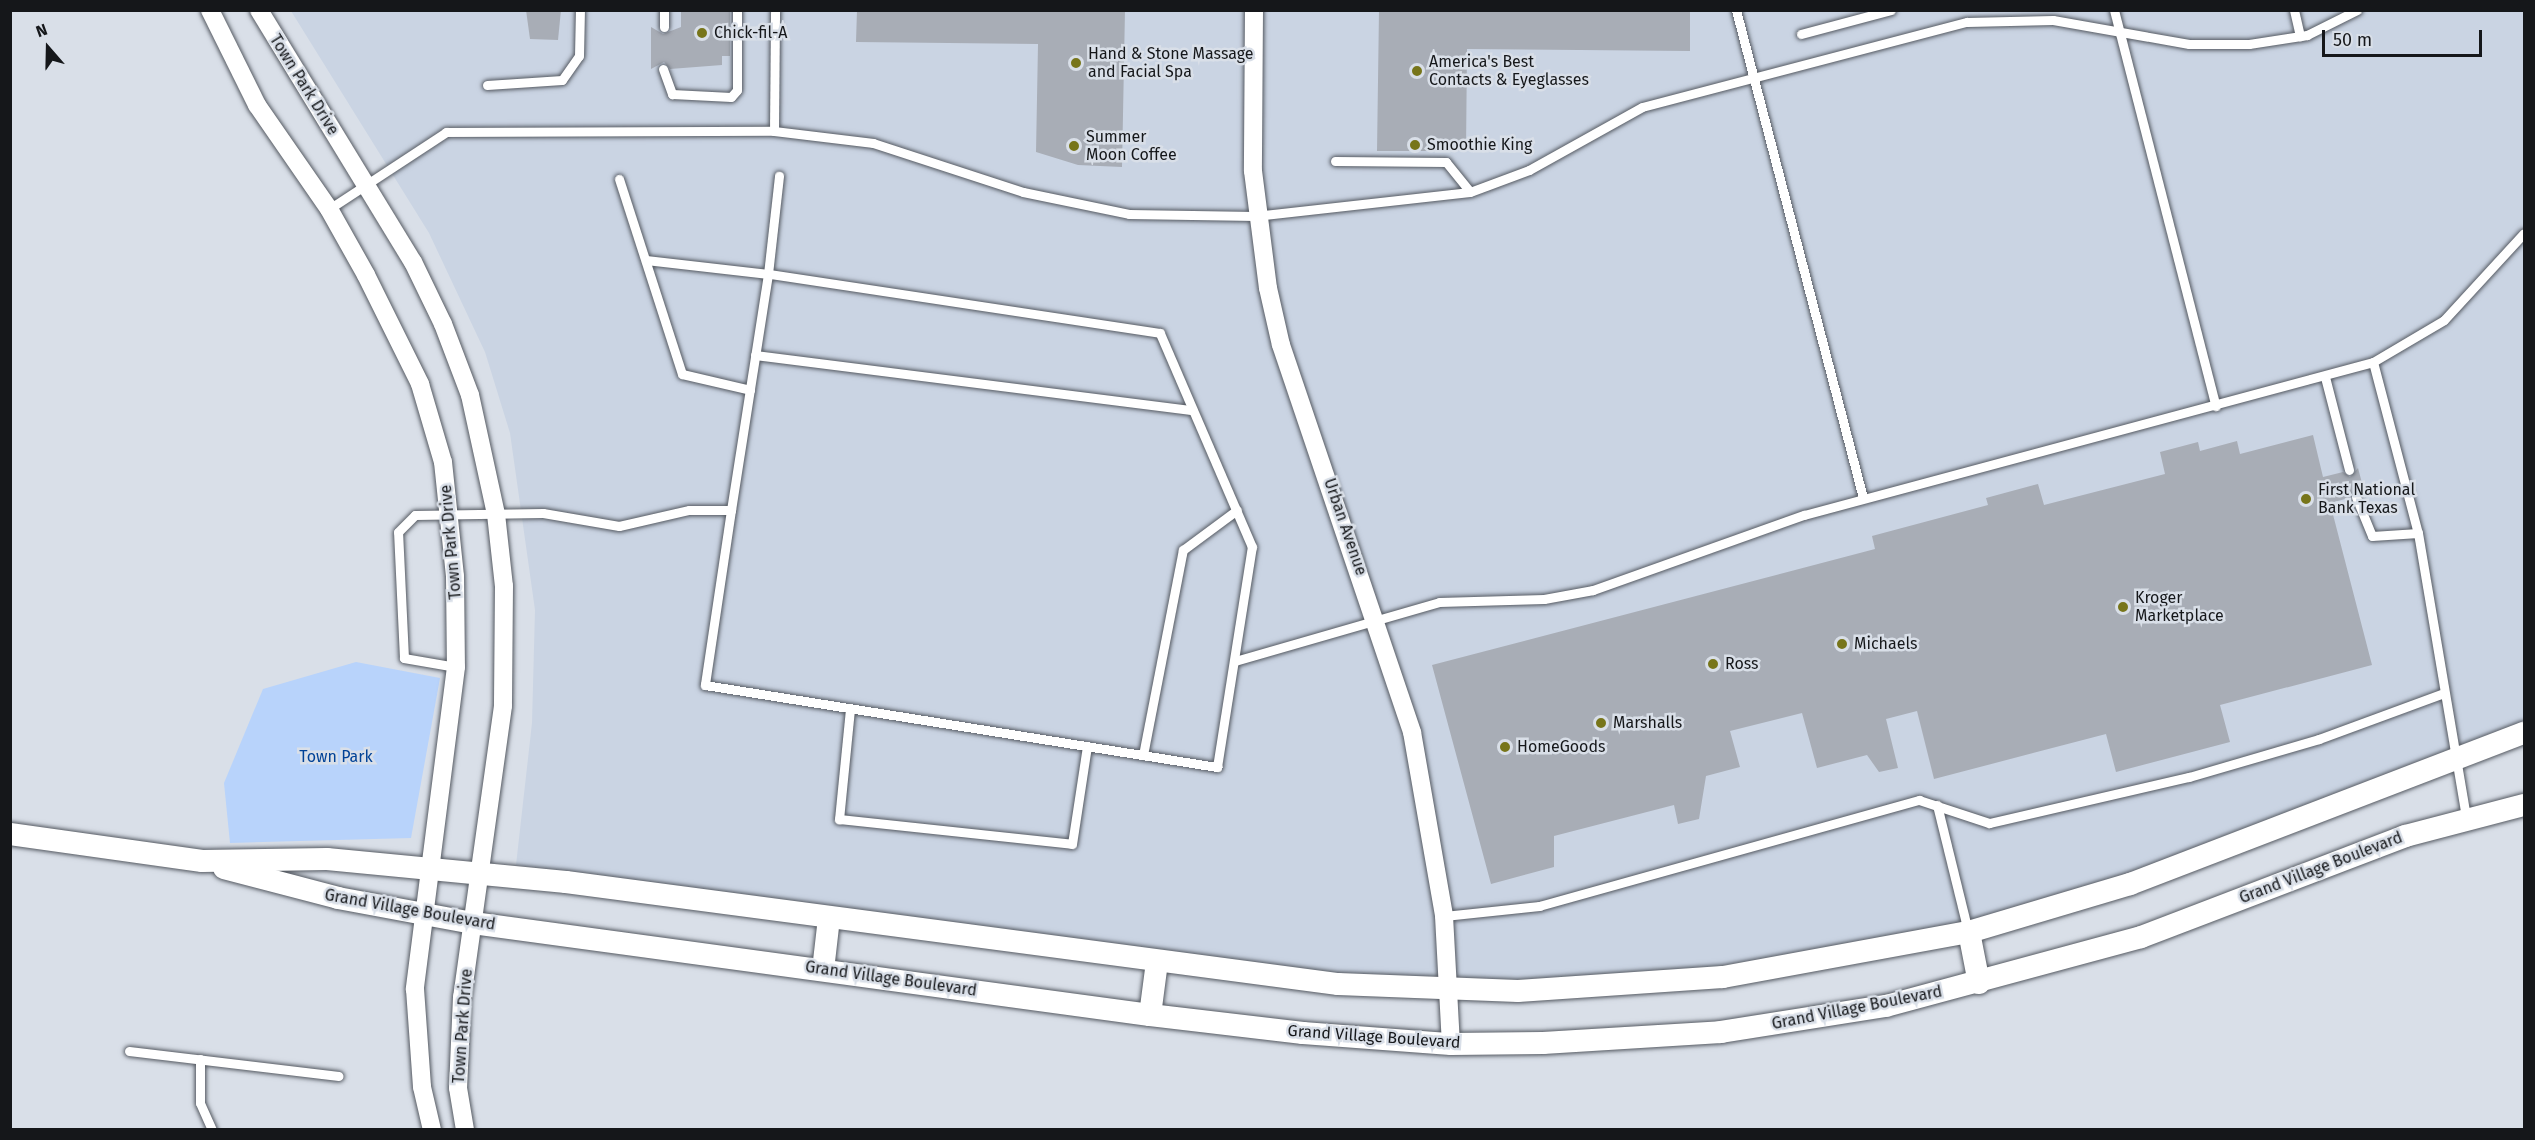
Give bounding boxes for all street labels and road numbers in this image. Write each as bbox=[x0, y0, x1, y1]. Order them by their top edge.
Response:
street label: Town Park Drive bbox=[265, 31, 343, 139]
street label: Urban Avenue bbox=[1319, 476, 1371, 578]
street label: Town Park Drive bbox=[436, 484, 466, 600]
street label: Grand Village Boulevard bbox=[2237, 828, 2405, 908]
street label: Grand Village Boulevard bbox=[323, 886, 497, 934]
street label: Grand Village Boulevard bbox=[804, 957, 978, 1001]
street label: Town Park Drive bbox=[449, 968, 477, 1084]
street label: Grand Village Boulevard bbox=[1770, 982, 1944, 1034]
street label: Grand Village Boulevard bbox=[1287, 1021, 1461, 1053]

